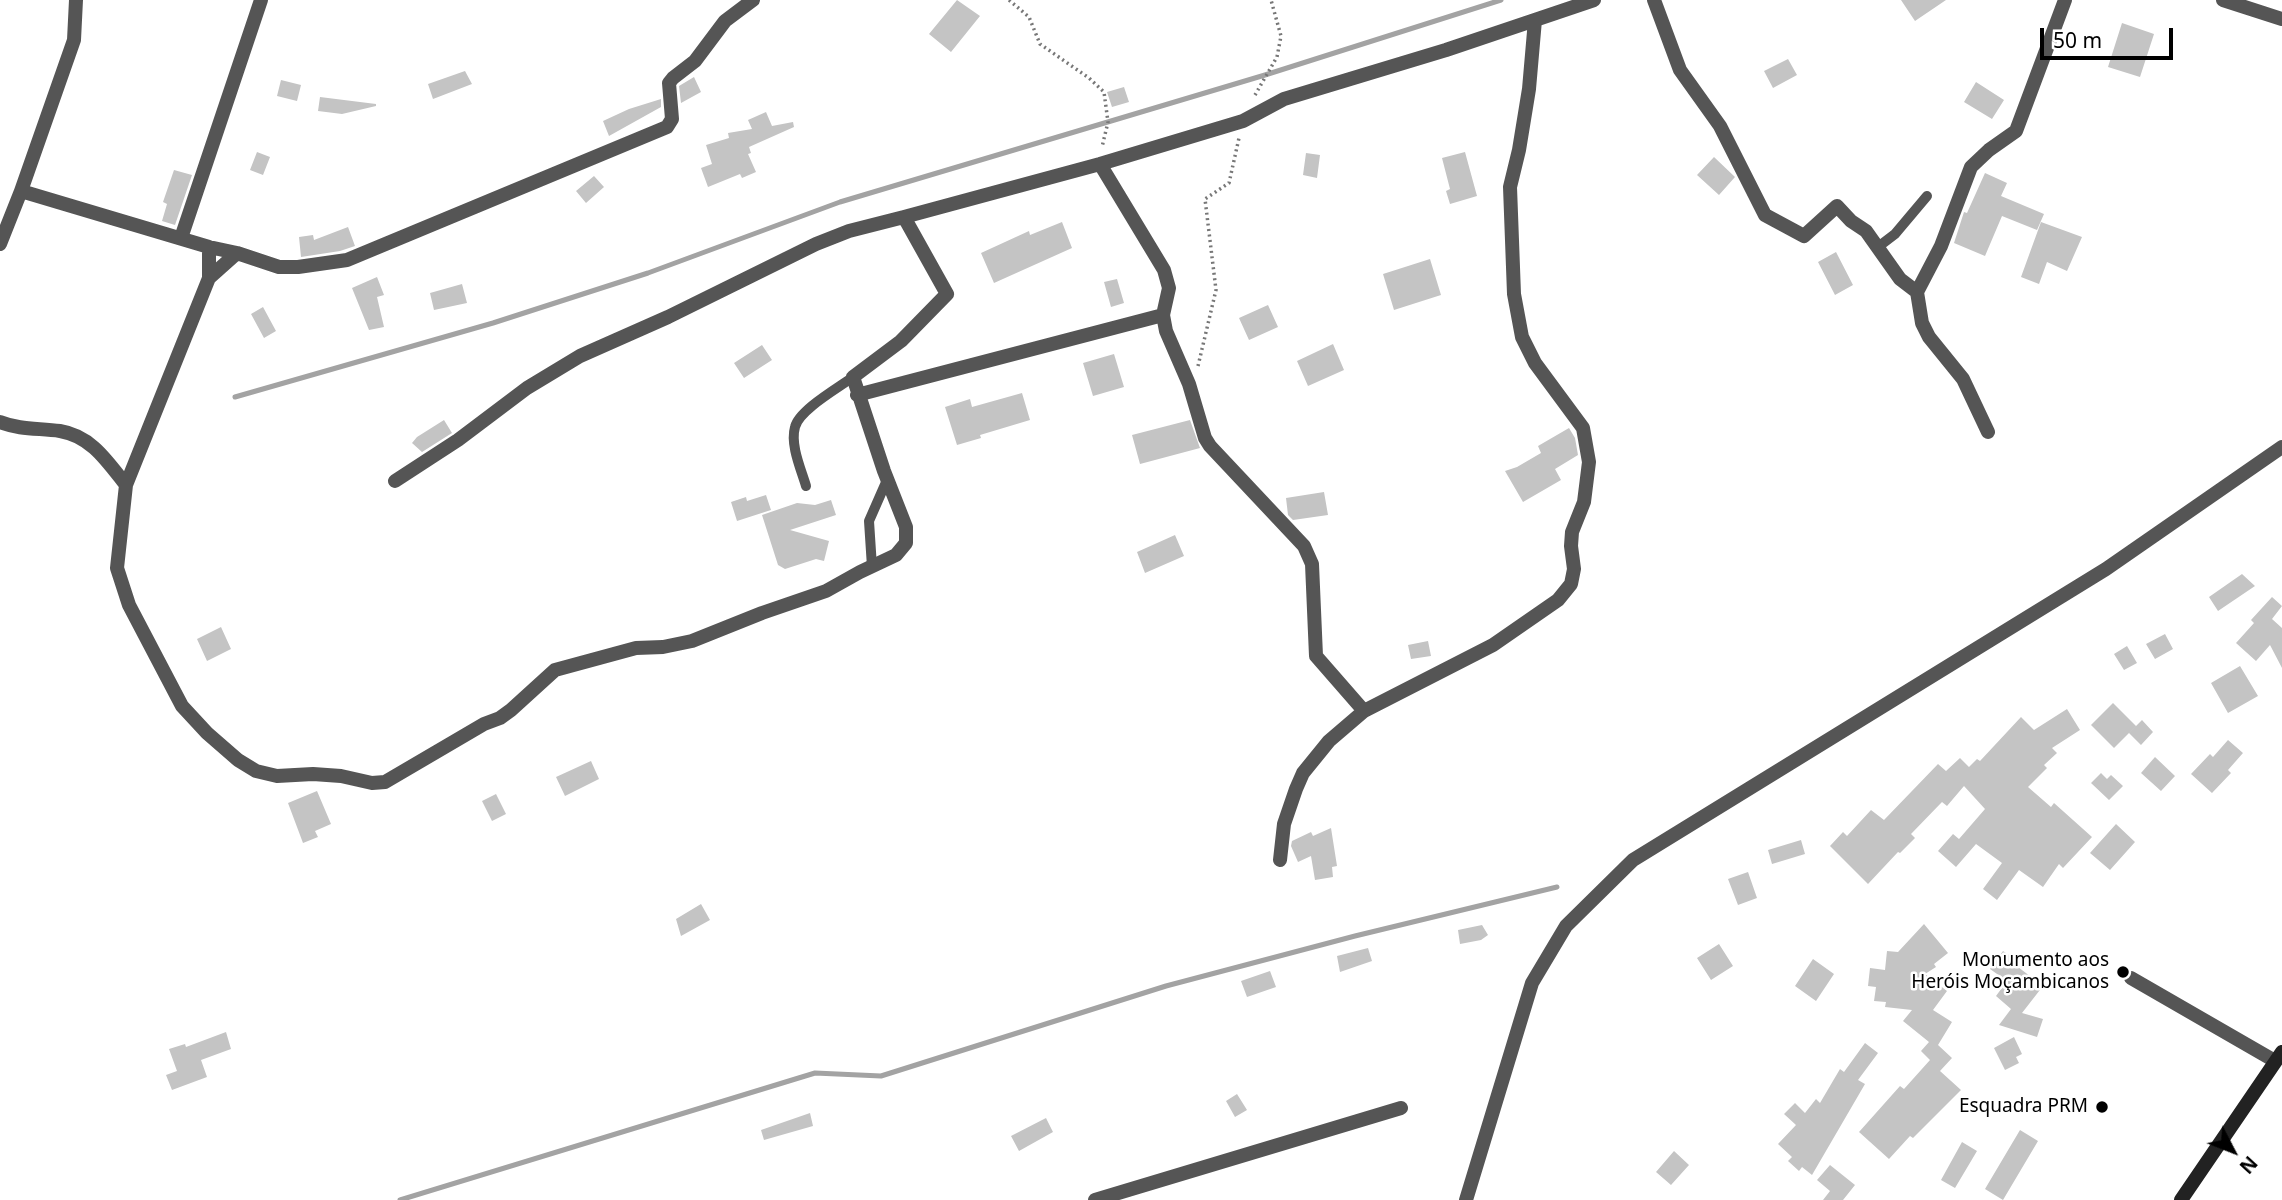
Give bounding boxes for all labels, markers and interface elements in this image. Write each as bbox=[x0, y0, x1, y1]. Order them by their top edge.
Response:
scale bar bbox=[2044, 14, 2177, 58]
text: 50 m bbox=[2053, 26, 2102, 54]
place label: Monumento aos Heróis Moçambicanos bbox=[1911, 950, 2109, 994]
marker: Monumento aos Heróis Moçambicanos bbox=[2115, 964, 2131, 980]
place label: Esquadra PRM bbox=[1959, 1096, 2088, 1118]
marker: Esquadra PRM bbox=[2094, 1099, 2110, 1115]
north arrow bbox=[2198, 1116, 2268, 1186]
text: N bbox=[2234, 1151, 2263, 1179]

